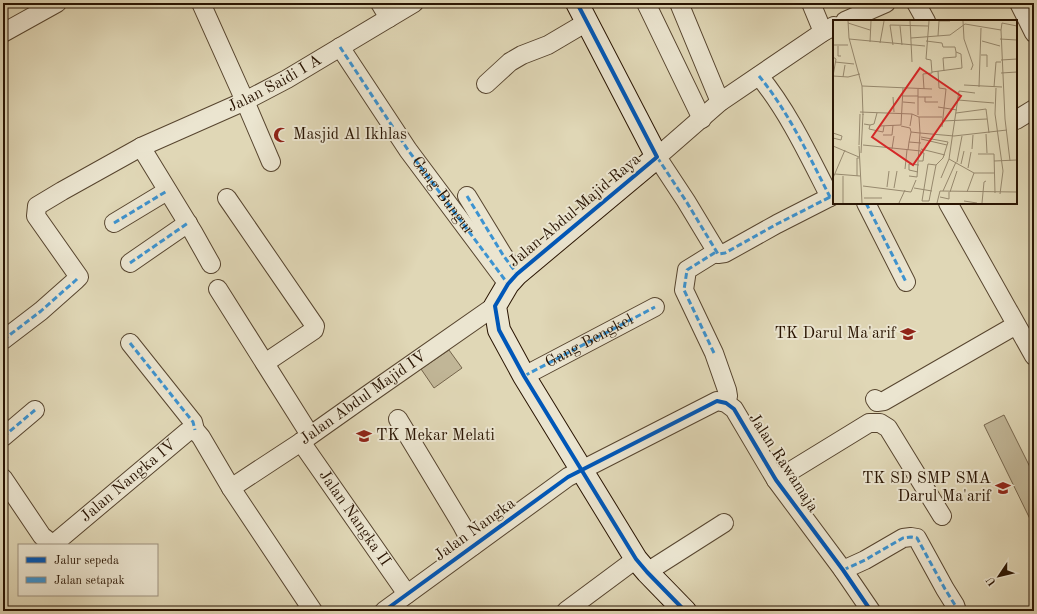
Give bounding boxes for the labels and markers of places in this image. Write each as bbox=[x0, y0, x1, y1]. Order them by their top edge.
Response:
mosque icon: Masjid Al Ikhlas bbox=[272, 126, 290, 144]
place label: Masjid Al Ikhlas bbox=[293, 127, 407, 143]
school or university icon: TK Darul Ma'arif bbox=[899, 325, 917, 343]
place label: TK Darul Ma'arif bbox=[774, 326, 897, 342]
school or university icon: TK Mekar Melati bbox=[355, 427, 373, 445]
place label: TK Mekar Melati bbox=[376, 428, 495, 444]
place label: TK SD SMP SMA Darul Ma'arif bbox=[862, 471, 992, 505]
school or university icon: TK SD SMP SMA Darul Ma'arif bbox=[994, 479, 1012, 497]

